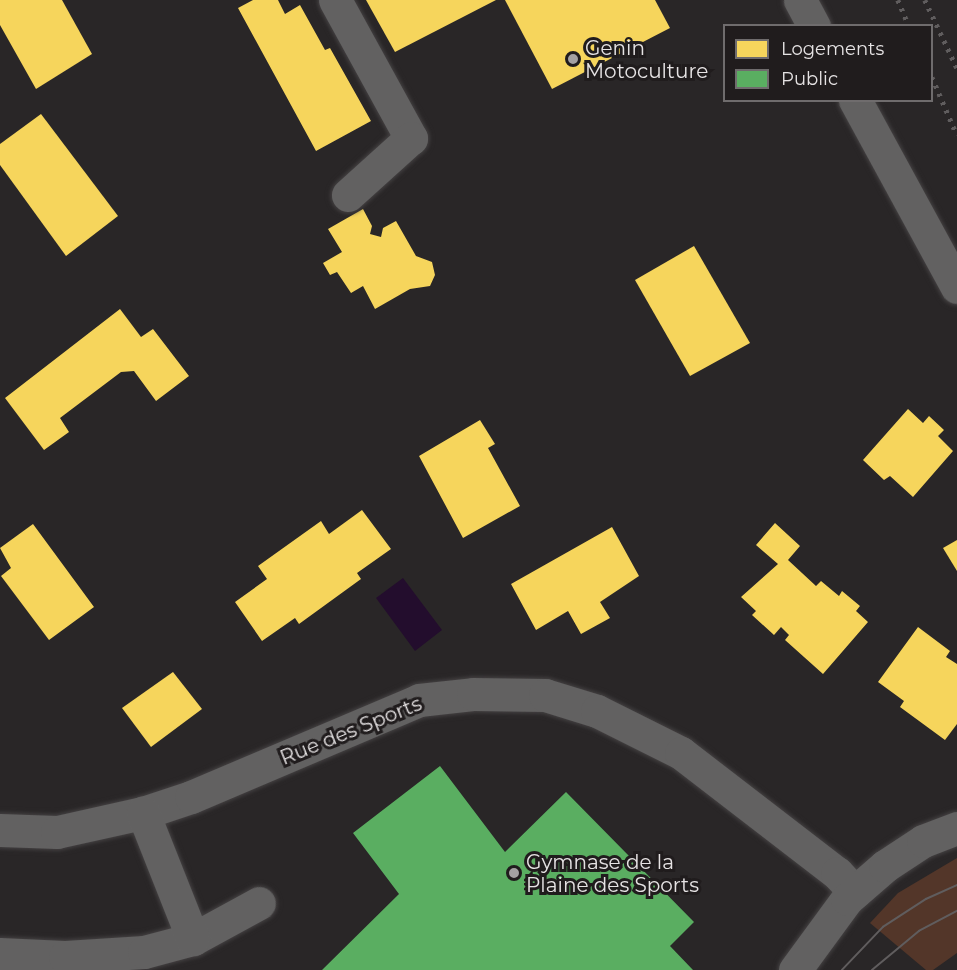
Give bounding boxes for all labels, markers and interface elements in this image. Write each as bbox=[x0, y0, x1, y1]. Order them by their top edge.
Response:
legend bbox=[723, 24, 933, 102]
place label: Genin Motoculture bbox=[585, 36, 708, 83]
text: Logements bbox=[781, 38, 884, 60]
marker: Genin Motoculture bbox=[566, 52, 580, 66]
text: Public bbox=[781, 68, 838, 90]
street label: Rue des Sports bbox=[277, 692, 425, 770]
place label: Gymnase de la Plaine des Sports bbox=[526, 850, 699, 897]
marker: Gymnase de la Plaine des Sports bbox=[507, 866, 521, 880]

